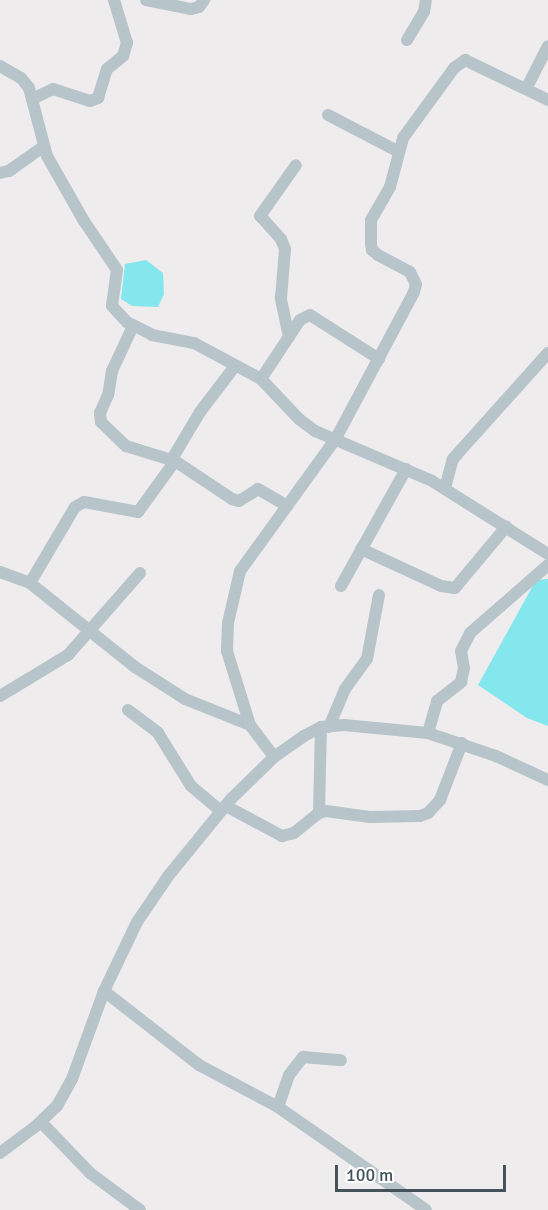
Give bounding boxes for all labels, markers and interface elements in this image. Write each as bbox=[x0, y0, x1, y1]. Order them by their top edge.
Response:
scale bar bbox=[338, 1153, 509, 1191]
text: 100 m bbox=[346, 1164, 393, 1186]

